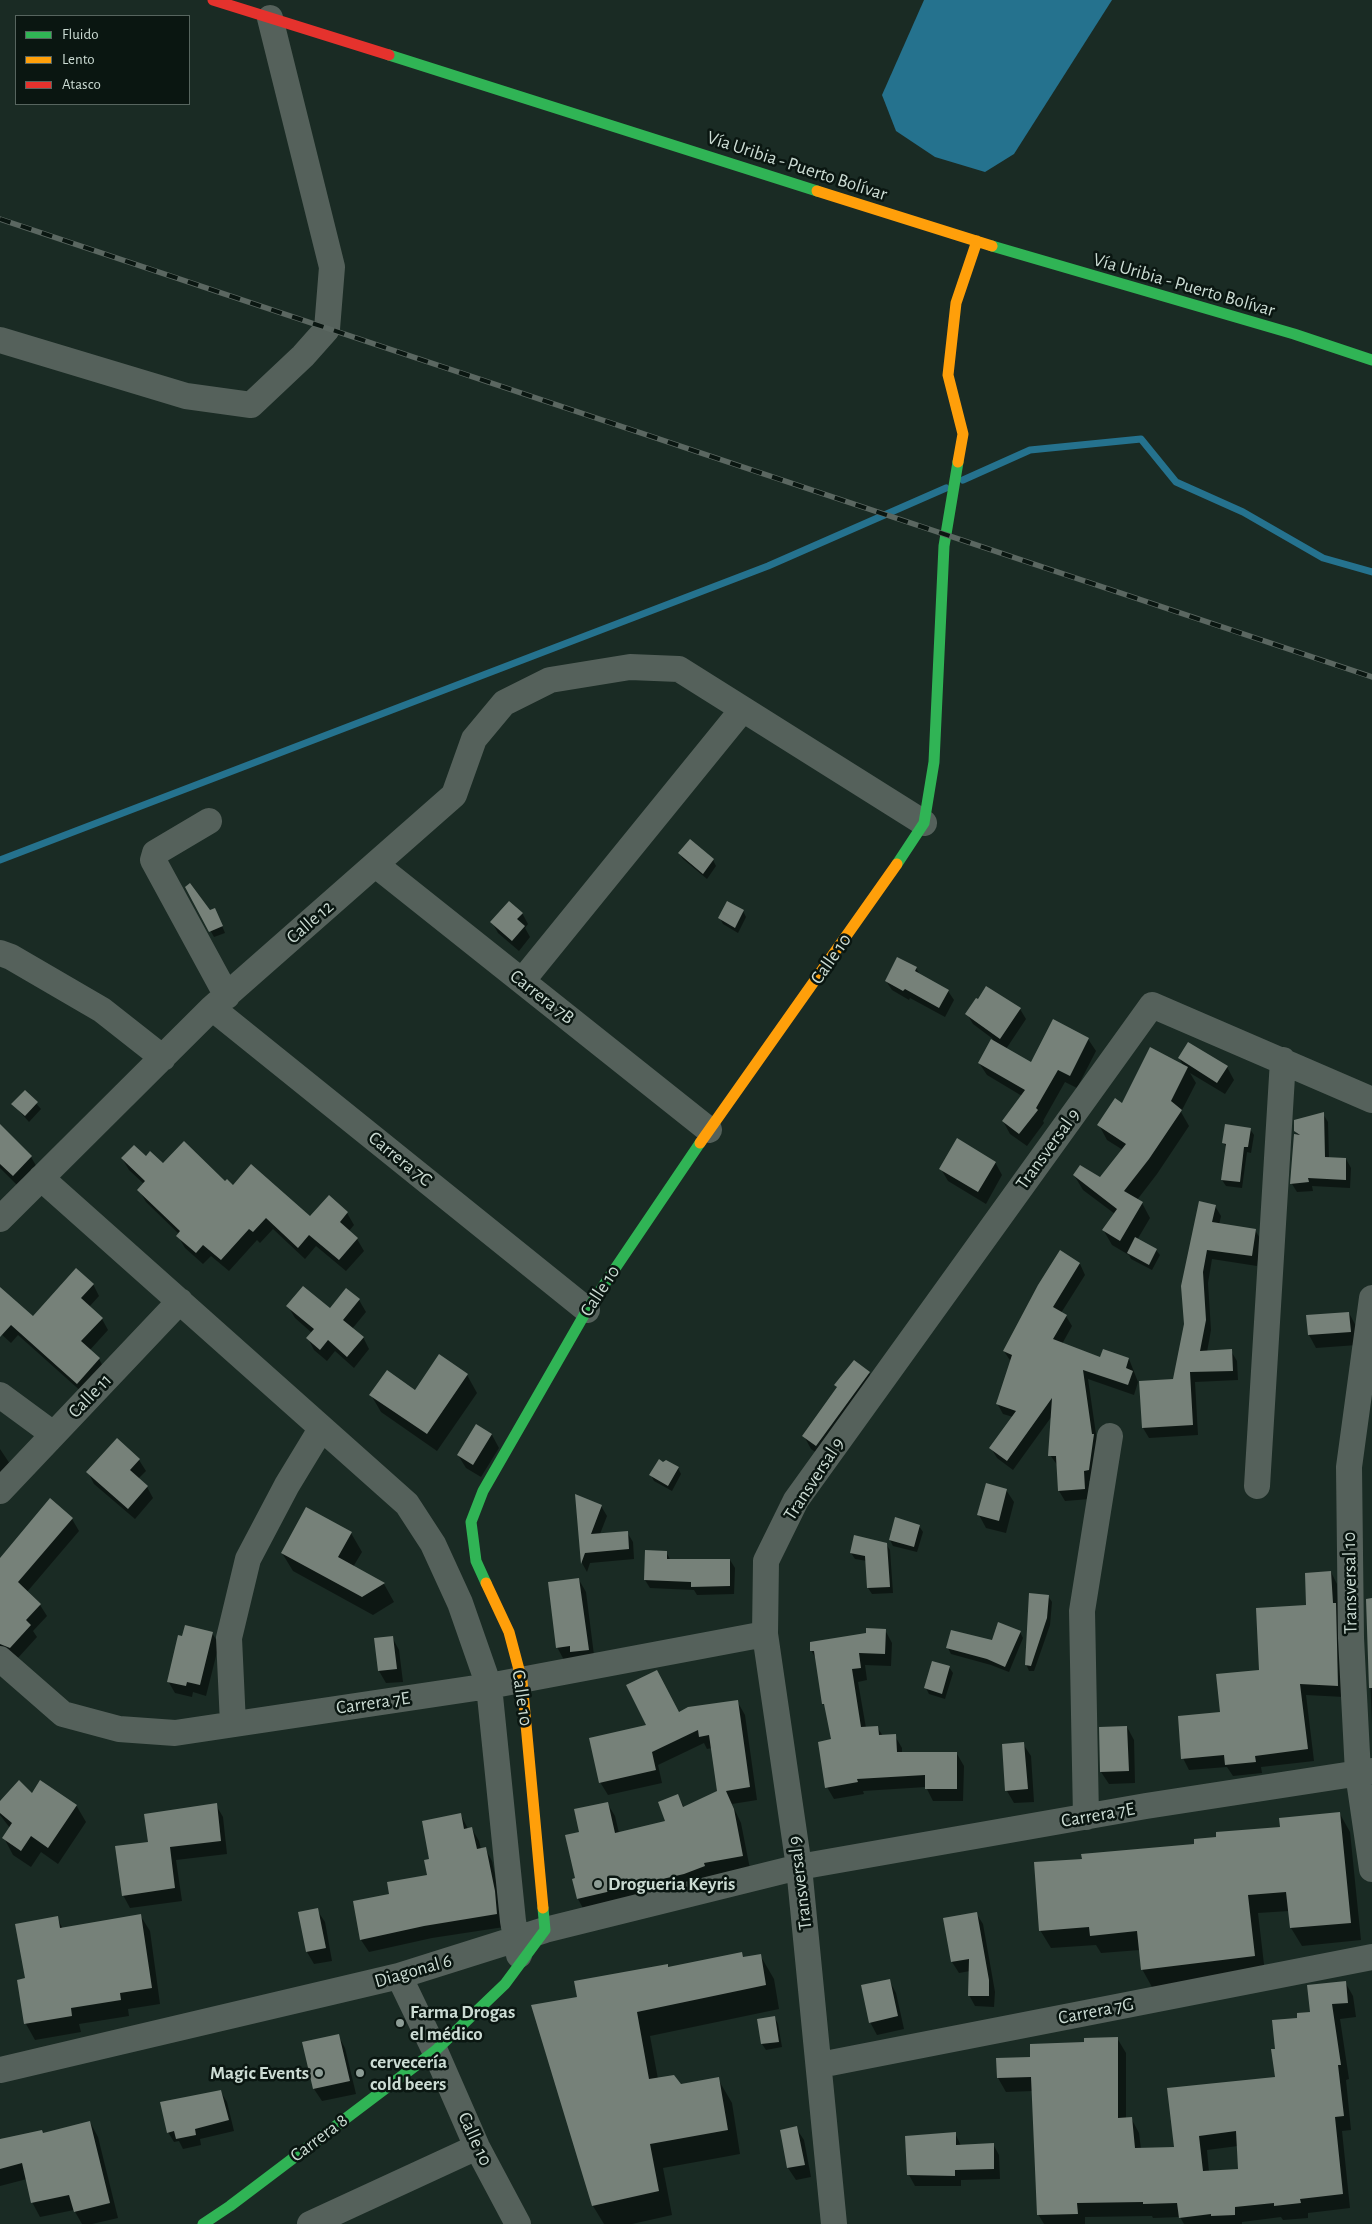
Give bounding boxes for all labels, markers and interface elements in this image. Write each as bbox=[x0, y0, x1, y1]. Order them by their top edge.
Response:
legend bbox=[15, 15, 190, 105]
text: Fluido bbox=[62, 27, 99, 42]
text: Lento bbox=[62, 52, 95, 67]
text: Atasco bbox=[62, 77, 101, 92]
street label: Vía Uribia - Puerto Bolívar bbox=[704, 126, 890, 206]
street label: Vía Uribia - Puerto Bolívar bbox=[1090, 248, 1278, 322]
street label: Calle 12 bbox=[282, 895, 338, 949]
street label: Calle 10 bbox=[805, 929, 857, 989]
street label: Carrera 7B bbox=[505, 965, 579, 1029]
street label: Transversal 9 bbox=[1011, 1104, 1085, 1194]
street label: Carrera 7C bbox=[364, 1126, 436, 1192]
street label: Calle 10 bbox=[575, 1261, 625, 1321]
street label: Calle 11 bbox=[63, 1369, 117, 1423]
street label: Transversal 9 bbox=[779, 1433, 849, 1525]
street label: Transversal 10 bbox=[1338, 1532, 1362, 1634]
street label: Calle 10 bbox=[507, 1668, 537, 1728]
street label: Carrera 7E bbox=[335, 1687, 411, 1719]
street label: Carrera 7E bbox=[1059, 1797, 1137, 1833]
street label: Transversal 9 bbox=[783, 1835, 817, 1931]
place label: Drogueria Keyris bbox=[608, 1873, 735, 1895]
marker: Drogueria Keyris bbox=[592, 1878, 604, 1890]
street label: Diagonal 6 bbox=[372, 1949, 454, 1993]
street label: Carrera 7G bbox=[1056, 1992, 1136, 2030]
place label: Farma Drogas el médico bbox=[410, 2001, 515, 2045]
marker: Farma Drogas el médico bbox=[394, 2017, 406, 2029]
place label: cervecería cold beers bbox=[370, 2051, 447, 2095]
place label: Magic Events bbox=[210, 2062, 309, 2084]
marker: Magic Events bbox=[313, 2067, 325, 2079]
marker: cervecería cold beers bbox=[354, 2067, 366, 2079]
street label: Carrera 8 bbox=[286, 2109, 352, 2167]
street label: Calle 10 bbox=[453, 2109, 497, 2169]

